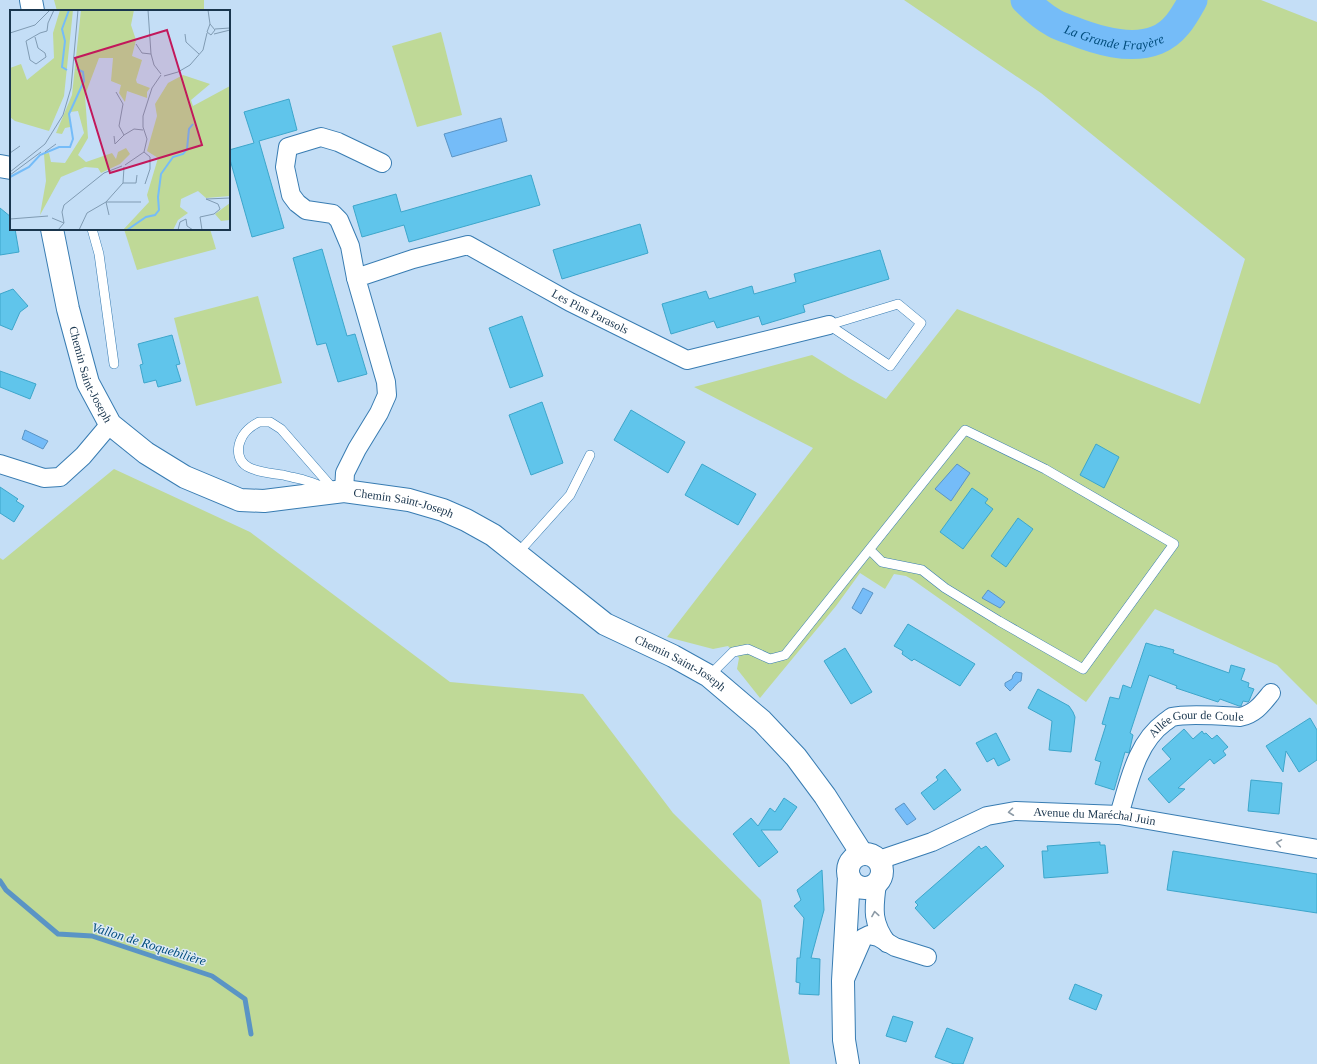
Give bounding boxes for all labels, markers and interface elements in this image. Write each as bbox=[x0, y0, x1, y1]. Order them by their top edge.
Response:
inset map bbox=[10, 10, 230, 230]
water label: La Grande Frayère bbox=[1062, 21, 1166, 52]
street label: Les Pins Parasols bbox=[549, 286, 631, 337]
street label: Chemin Saint-Joseph bbox=[66, 325, 115, 425]
street label: Chemin Saint-Joseph bbox=[353, 485, 456, 521]
street label: Chemin Saint-Joseph bbox=[632, 632, 729, 694]
street label: Allée Gour de Coule bbox=[1146, 708, 1245, 740]
street label: Avenue du Maréchal Juin bbox=[1033, 805, 1157, 828]
one-way arrow bbox=[1008, 807, 1014, 816]
one-way arrow bbox=[1275, 839, 1282, 848]
one-way arrow bbox=[871, 911, 880, 918]
water label: Vallon de Roquebilière bbox=[90, 919, 208, 969]

